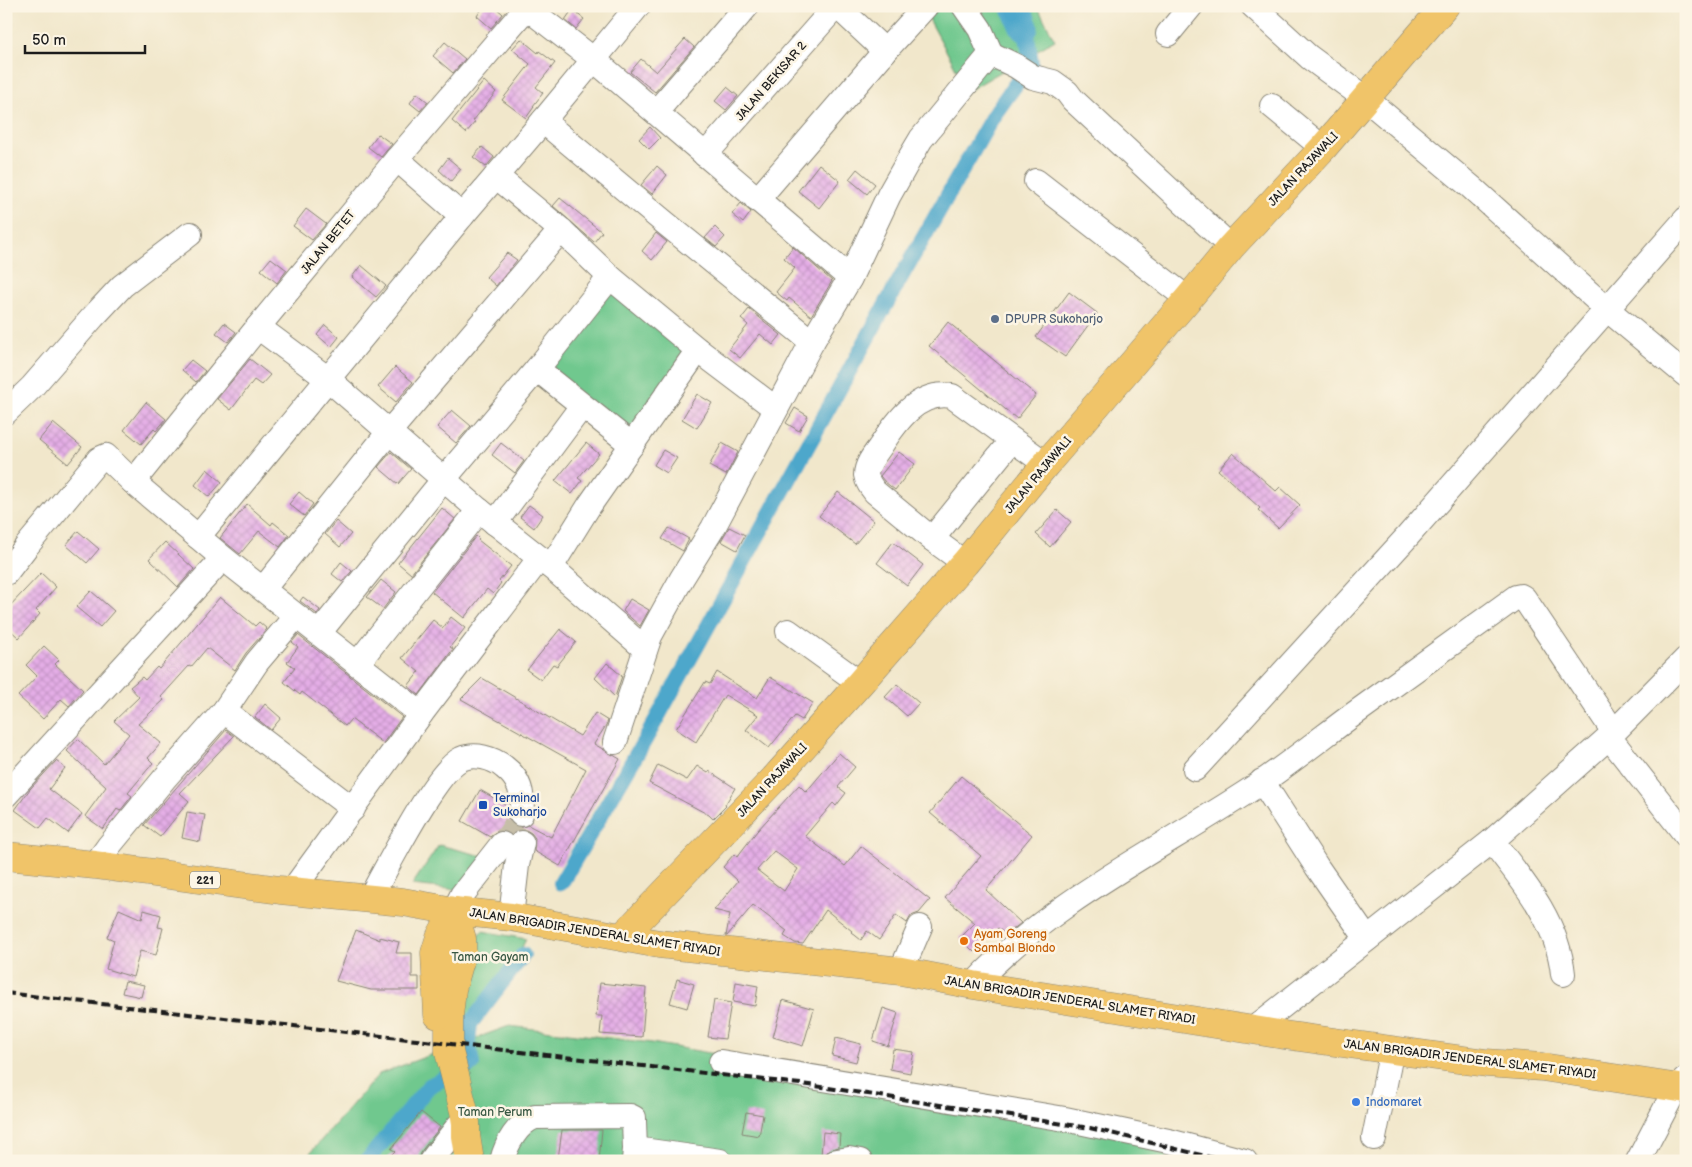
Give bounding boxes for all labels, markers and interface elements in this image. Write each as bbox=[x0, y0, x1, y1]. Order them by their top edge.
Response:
scale bar bbox=[25, 22, 145, 54]
text: 50 m bbox=[32, 31, 66, 50]
street label: JALAN BEKISAR 2 bbox=[733, 38, 810, 124]
street label: JALAN RAJAWALI bbox=[1265, 129, 1342, 209]
street label: JALAN BETET bbox=[298, 207, 359, 277]
place label: DPUPR Sukoharjo bbox=[1005, 312, 1103, 327]
marker: DPUPR Sukoharjo bbox=[989, 313, 1001, 325]
street label: JALAN RAJAWALI bbox=[1002, 434, 1075, 517]
street label: JALAN RAJAWALI bbox=[734, 740, 811, 820]
place label: Terminal Sukoharjo bbox=[493, 791, 547, 820]
marker: Terminal Sukoharjo bbox=[477, 799, 489, 811]
road number: 221 bbox=[190, 872, 220, 888]
street label: JALAN BRIGADIR JENDERAL SLAMET RIYADI bbox=[468, 905, 722, 960]
place label: Ayam Goreng Sambal Blondo bbox=[974, 927, 1056, 956]
marker: Ayam Goreng Sambal Blondo bbox=[958, 935, 970, 947]
park label: Taman Gayam bbox=[451, 950, 529, 965]
street label: JALAN BRIGADIR JENDERAL SLAMET RIYADI bbox=[943, 973, 1197, 1028]
street label: JALAN BRIGADIR JENDERAL SLAMET RIYADI bbox=[1343, 1037, 1597, 1082]
place label: Indomaret bbox=[1366, 1095, 1422, 1110]
marker: Indomaret bbox=[1350, 1096, 1362, 1108]
park label: Taman Perum bbox=[458, 1105, 532, 1120]

